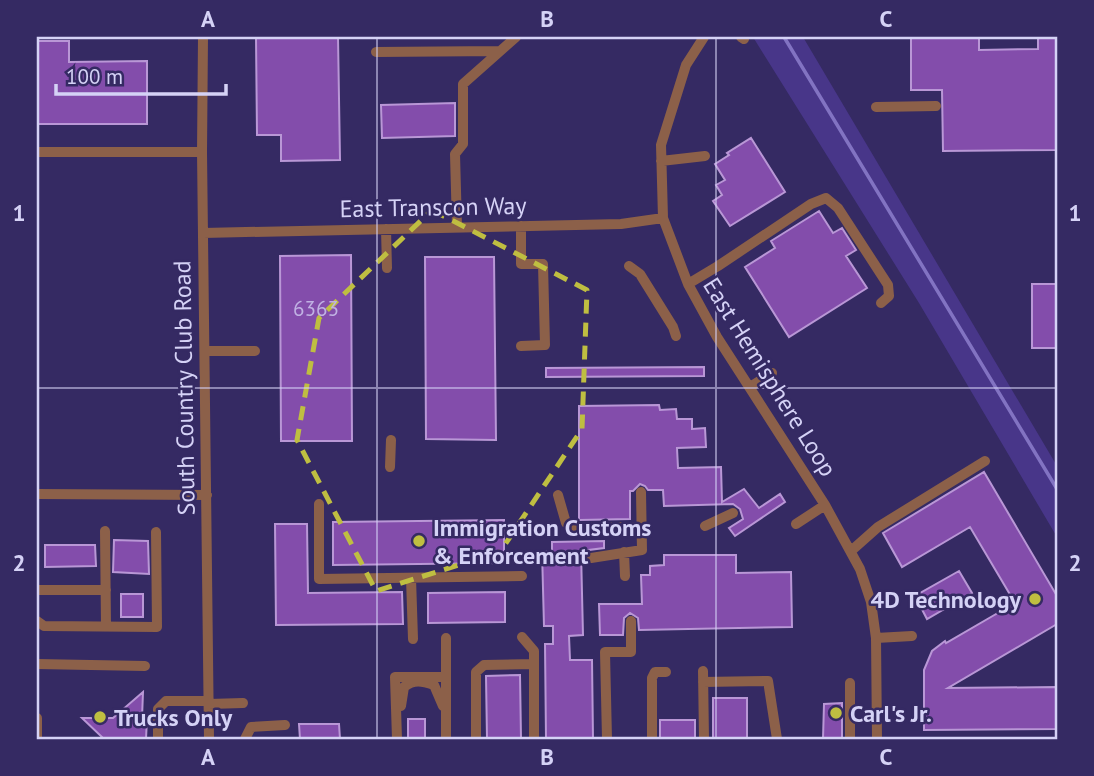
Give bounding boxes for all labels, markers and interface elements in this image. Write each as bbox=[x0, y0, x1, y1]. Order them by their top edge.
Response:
text: A bbox=[201, 4, 215, 33]
text: B bbox=[540, 4, 554, 33]
text: C bbox=[880, 4, 893, 33]
scale bar bbox=[56, 52, 226, 96]
text: 100 m bbox=[66, 63, 123, 90]
street label: East Transcon Way bbox=[339, 190, 527, 224]
text: 1 bbox=[12, 198, 26, 227]
text: 1 bbox=[1068, 198, 1082, 227]
street label: South Country Club Road bbox=[166, 260, 202, 516]
street label: East Hemisphere Loop bbox=[696, 272, 844, 482]
house number: 6363 bbox=[293, 295, 339, 322]
place label: Immigration Customs & Enforcement bbox=[433, 512, 651, 571]
marker: Immigration Customs & Enforcement bbox=[411, 533, 427, 549]
text: 2 bbox=[12, 548, 26, 577]
text: 2 bbox=[1068, 548, 1082, 577]
place label: 4D Technology bbox=[871, 584, 1022, 615]
marker: 4D Technology bbox=[1027, 591, 1043, 607]
place label: Carl's Jr. bbox=[850, 698, 932, 729]
place label: Trucks Only bbox=[114, 702, 233, 733]
marker: Carl's Jr. bbox=[828, 705, 844, 721]
marker: Trucks Only bbox=[92, 709, 108, 725]
text: A bbox=[201, 742, 215, 771]
text: B bbox=[540, 742, 554, 771]
text: C bbox=[880, 742, 893, 771]

